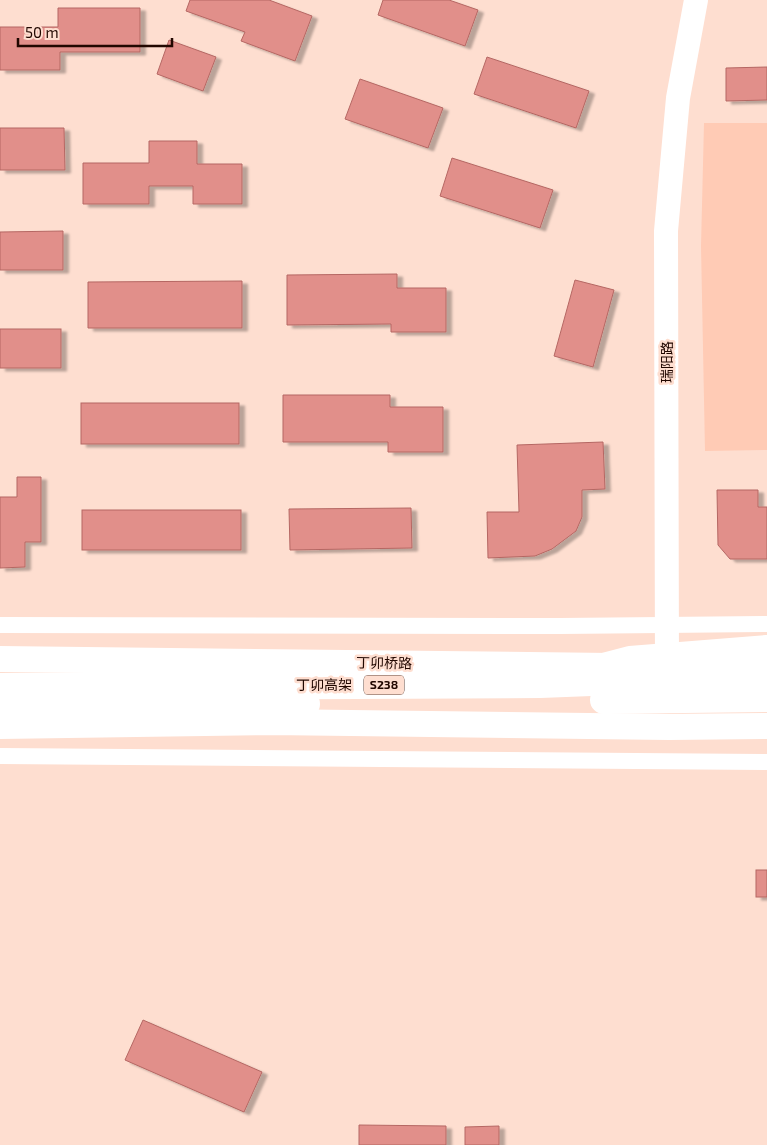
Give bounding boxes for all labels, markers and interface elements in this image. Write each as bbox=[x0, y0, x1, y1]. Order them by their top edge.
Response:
scale bar bbox=[18, 15, 171, 47]
text: 50 m bbox=[25, 23, 59, 41]
street label: 瑞阳路 bbox=[658, 341, 675, 383]
street label: 丁卯桥路 bbox=[356, 654, 412, 671]
street label: 丁卯高架 bbox=[296, 676, 352, 693]
road number: S238 bbox=[364, 676, 404, 694]

